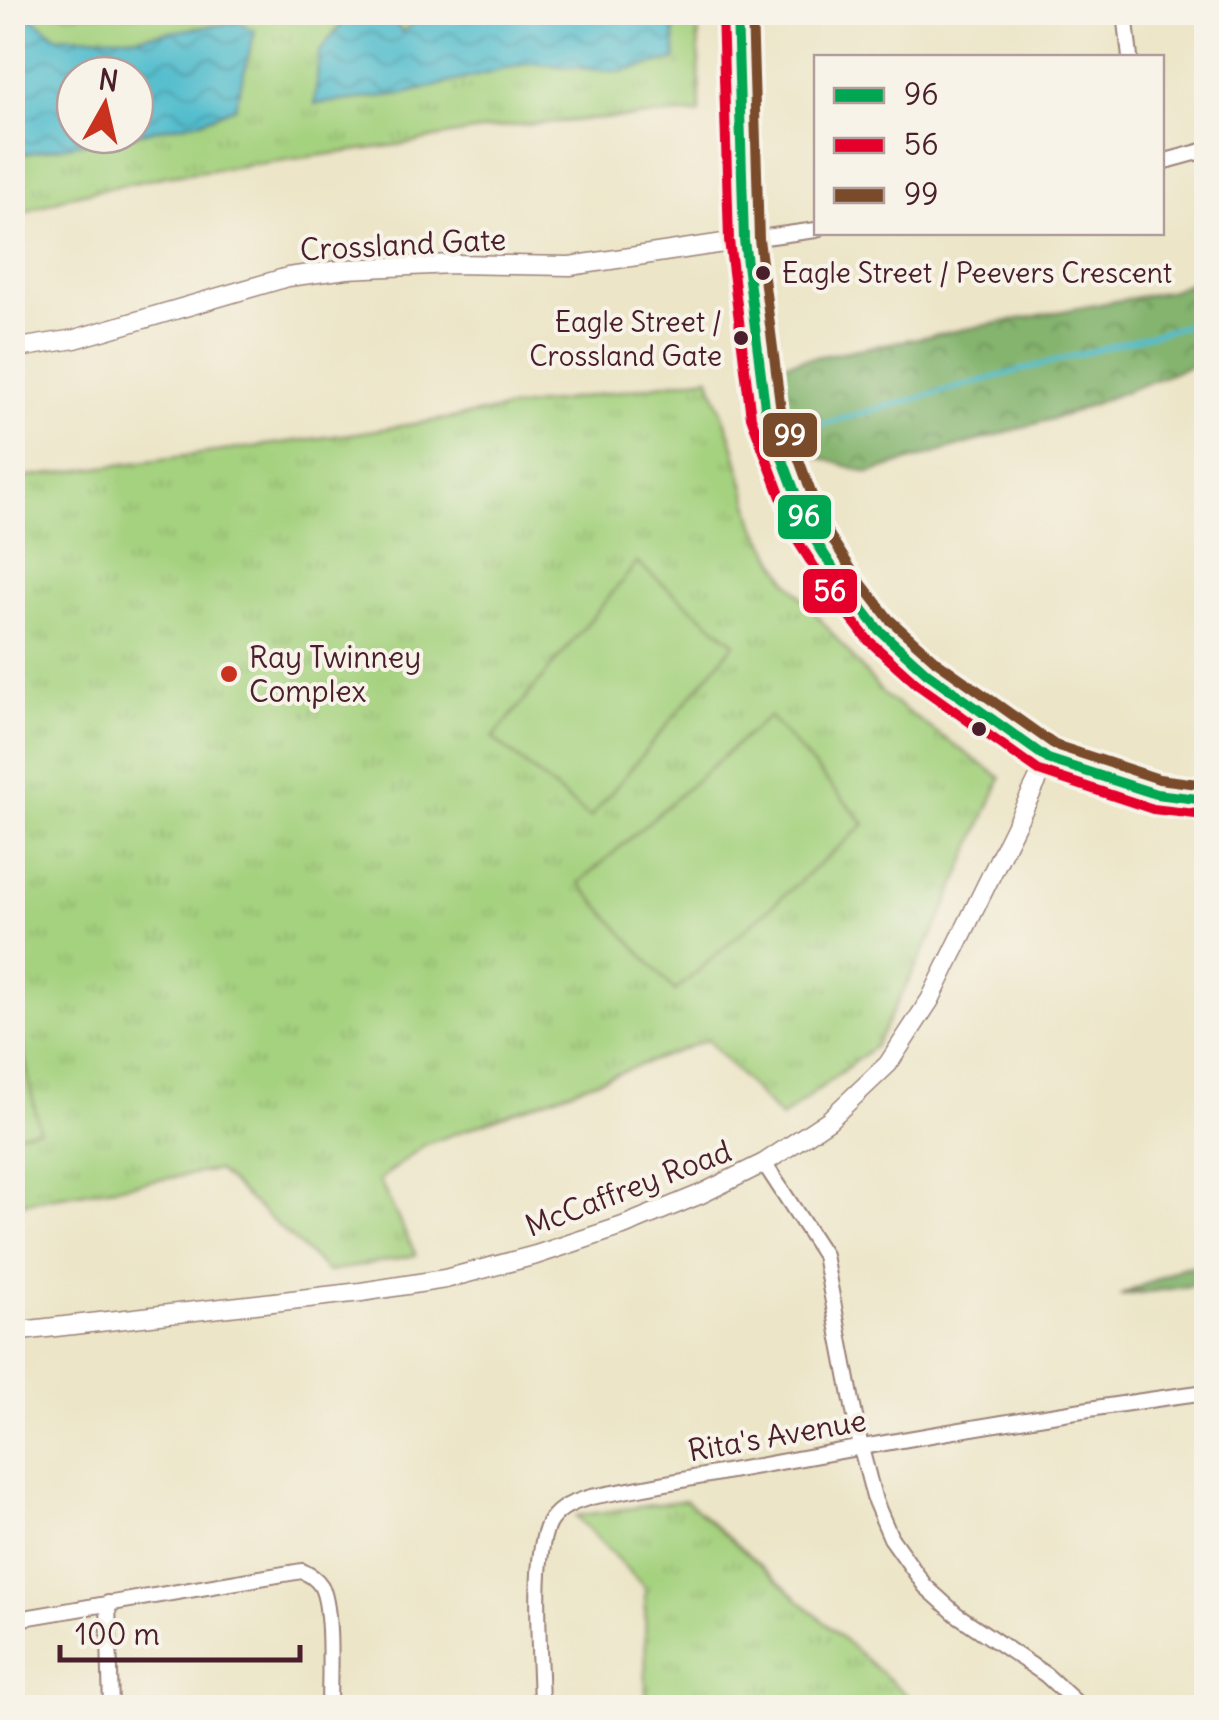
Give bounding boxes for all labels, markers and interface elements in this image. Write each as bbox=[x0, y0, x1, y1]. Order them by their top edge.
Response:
north arrow bbox=[55, 55, 155, 155]
legend bbox=[814, 55, 1164, 235]
text: N bbox=[96, 61, 121, 99]
text: 96 bbox=[904, 75, 939, 113]
text: 56 bbox=[904, 125, 939, 163]
text: 99 bbox=[904, 175, 939, 213]
street label: Crossland Gate bbox=[299, 220, 507, 268]
place label: Eagle Street / Peevers Crescent bbox=[782, 255, 1172, 291]
marker: Eagle Street / Peevers Crescent bbox=[753, 263, 773, 283]
place label: Eagle Street / Crossland Gate bbox=[529, 304, 722, 374]
marker: Eagle Street / Crossland Gate bbox=[731, 328, 751, 348]
line badge: 99 bbox=[761, 411, 819, 459]
text: 99 bbox=[774, 417, 806, 453]
line badge: 96 bbox=[776, 493, 833, 541]
text: 96 bbox=[788, 498, 820, 534]
line badge: 56 bbox=[801, 567, 859, 615]
text: 56 bbox=[814, 573, 846, 609]
place label: Ray Twinney Complex bbox=[249, 638, 421, 710]
marker: Ray Twinney Complex bbox=[218, 663, 240, 685]
unlabelled marker bbox=[969, 719, 989, 739]
street label: McCaffrey Road bbox=[520, 1131, 736, 1245]
street label: Rita's Avenue bbox=[685, 1401, 869, 1469]
scale bar bbox=[60, 1600, 300, 1662]
text: 100 m bbox=[75, 1615, 160, 1653]

